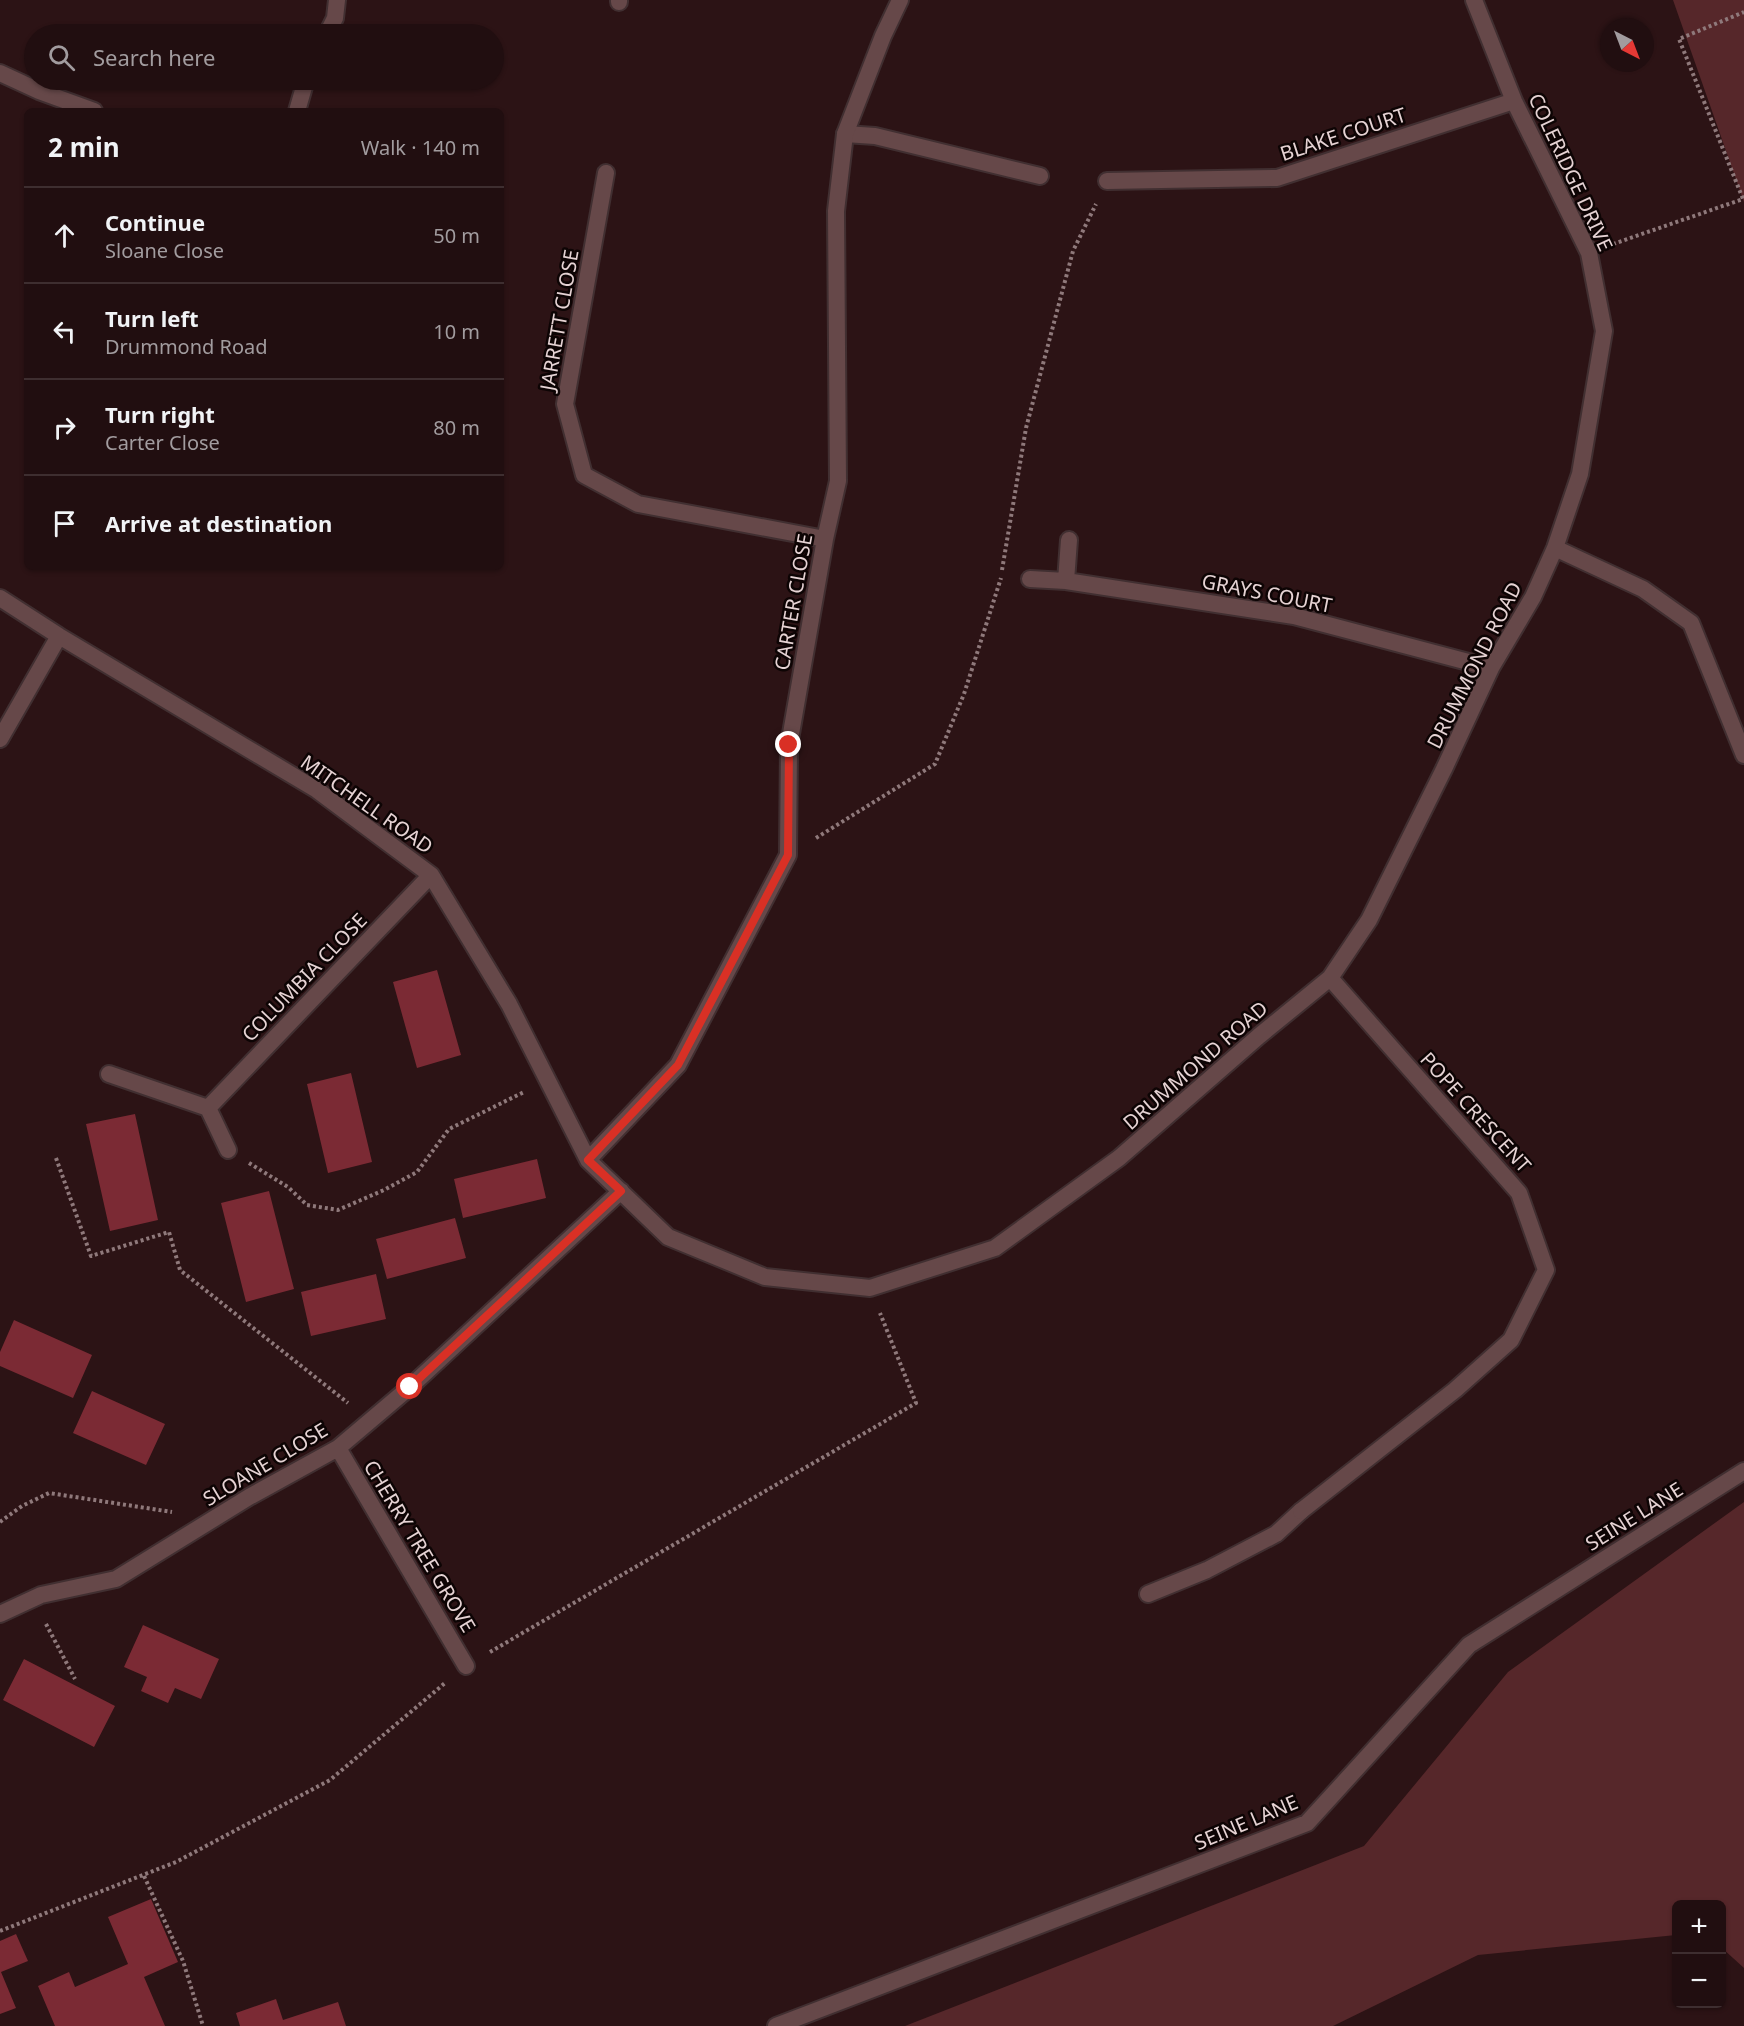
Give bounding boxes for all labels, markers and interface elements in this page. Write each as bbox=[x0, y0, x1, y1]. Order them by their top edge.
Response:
north arrow bbox=[1600, 18, 1654, 72]
search box bbox=[24, 24, 504, 90]
icon: search bbox=[45, 41, 78, 74]
text: Search here bbox=[93, 42, 215, 72]
street label: COLERIDGE DRIVE bbox=[1523, 89, 1619, 255]
street label: BLAKE COURT bbox=[1277, 101, 1409, 167]
text: 2 min bbox=[48, 129, 120, 165]
text: Walk · 140 m bbox=[361, 134, 480, 161]
text: Continue bbox=[105, 207, 205, 237]
icon: ahead bbox=[48, 219, 81, 252]
text: 50 m bbox=[433, 222, 480, 249]
text: Sloane Close bbox=[105, 237, 224, 264]
street label: JARRETT CLOSE bbox=[533, 247, 585, 394]
text: Turn left bbox=[105, 303, 199, 333]
icon: left bbox=[48, 315, 81, 348]
text: 10 m bbox=[433, 318, 480, 345]
text: Drummond Road bbox=[105, 333, 268, 360]
text: Turn right bbox=[105, 399, 215, 429]
icon: right bbox=[48, 411, 81, 444]
text: 80 m bbox=[433, 414, 480, 441]
text: Carter Close bbox=[105, 429, 220, 456]
icon: arrive bbox=[48, 507, 81, 540]
text: Arrive at destination bbox=[105, 508, 332, 538]
street label: CARTER CLOSE bbox=[768, 532, 818, 672]
street label: GRAYS COURT bbox=[1200, 567, 1334, 619]
street label: DRUMMOND ROAD bbox=[1420, 577, 1528, 753]
route end bbox=[775, 731, 801, 757]
street label: MITCHELL ROAD bbox=[296, 748, 438, 860]
street label: COLUMBIA CLOSE bbox=[236, 907, 372, 1047]
street label: DRUMMOND ROAD bbox=[1117, 995, 1273, 1135]
street label: POPE CRESCENT bbox=[1415, 1046, 1537, 1178]
route start bbox=[396, 1373, 422, 1399]
street label: SLOANE CLOSE bbox=[198, 1416, 332, 1512]
street label: CHERRY TREE GROVE bbox=[358, 1455, 482, 1637]
street label: SEINE LANE bbox=[1580, 1475, 1688, 1557]
street label: SEINE LANE bbox=[1190, 1788, 1302, 1856]
map controls bbox=[1672, 1900, 1726, 2008]
button: + bbox=[1672, 1900, 1726, 1954]
button: − bbox=[1672, 1954, 1726, 2008]

